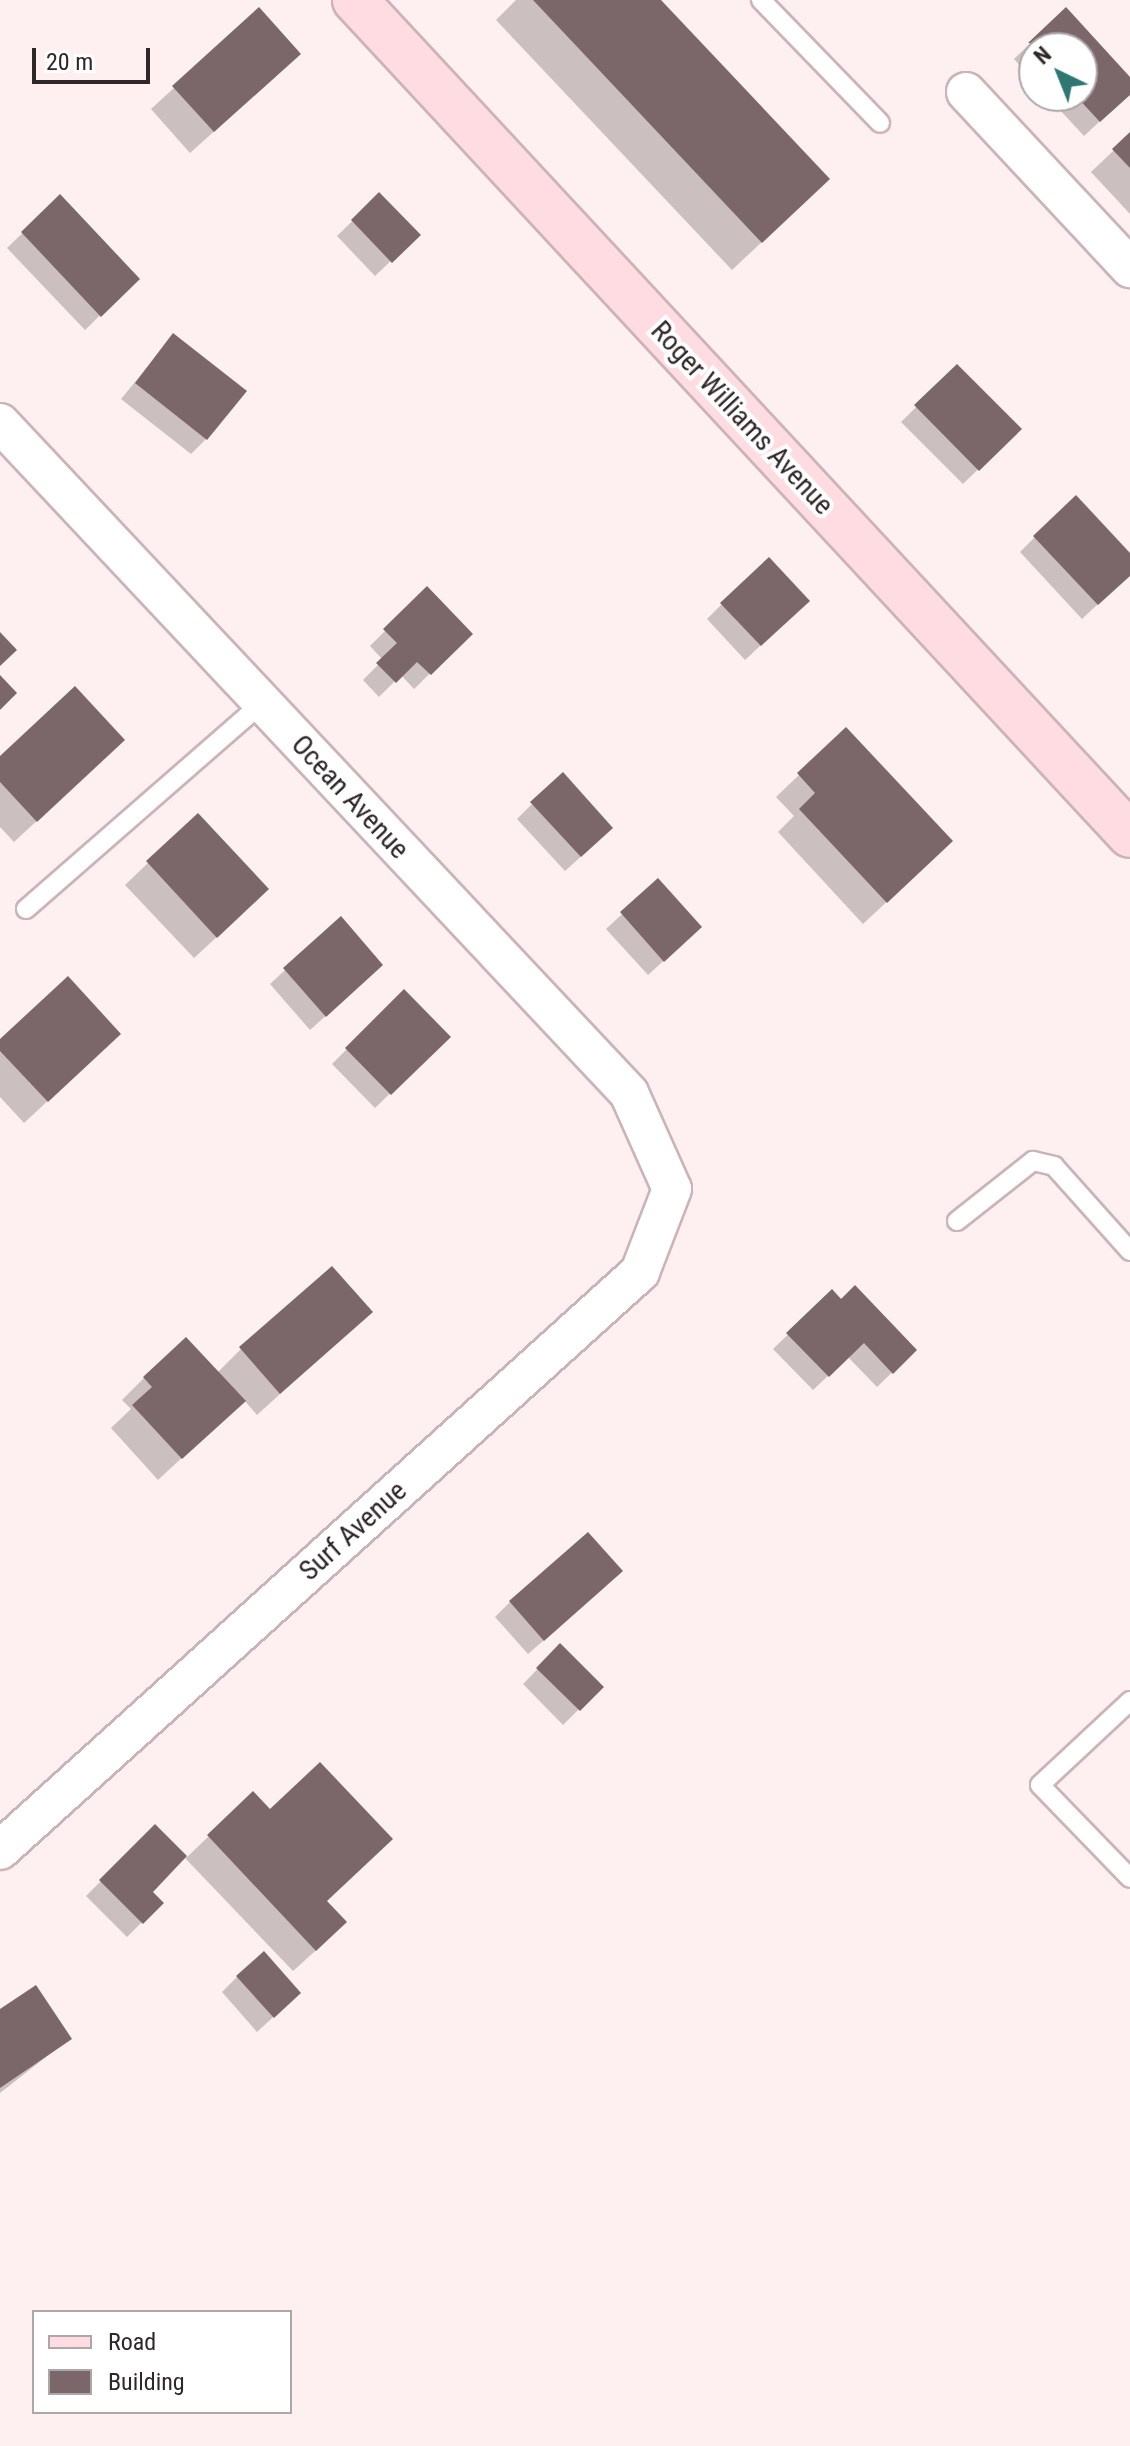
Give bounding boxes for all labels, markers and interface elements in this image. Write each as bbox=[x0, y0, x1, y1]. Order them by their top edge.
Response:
scale bar bbox=[36, 32, 154, 82]
north arrow bbox=[1018, 32, 1098, 112]
text: N bbox=[1029, 42, 1056, 69]
text: 20 m bbox=[46, 48, 93, 76]
street label: Roger Williams Avenue bbox=[644, 314, 840, 522]
street label: Ocean Avenue bbox=[284, 728, 416, 866]
street label: Surf Avenue bbox=[292, 1474, 414, 1588]
legend bbox=[32, 2310, 292, 2414]
text: Road bbox=[108, 2328, 156, 2356]
text: Building bbox=[108, 2368, 185, 2396]

